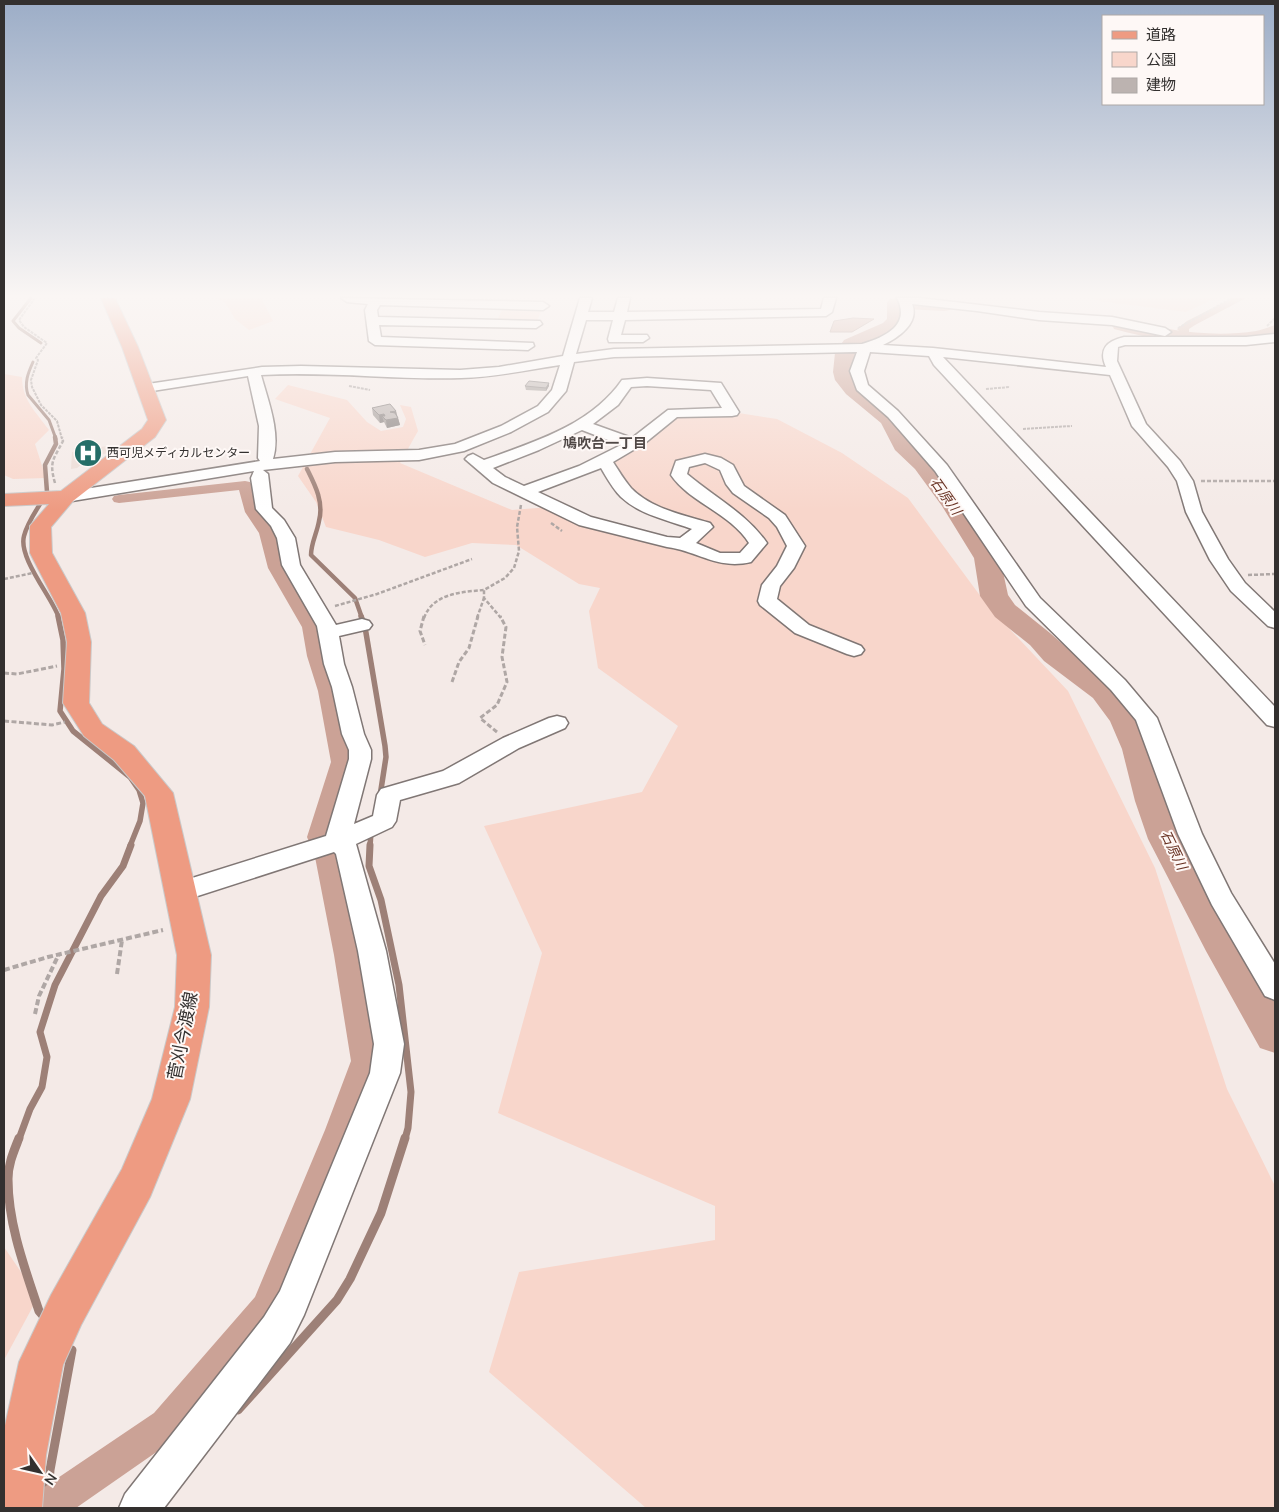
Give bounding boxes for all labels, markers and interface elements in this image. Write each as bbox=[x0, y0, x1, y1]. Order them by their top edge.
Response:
legend bbox=[1102, 15, 1264, 105]
text: 道路 bbox=[1146, 25, 1176, 44]
text: 公園 bbox=[1146, 50, 1176, 69]
text: 建物 bbox=[1146, 75, 1176, 94]
district label: 鳩吹台一丁目 bbox=[563, 434, 647, 452]
hospital icon: 西可児メディカルセンター bbox=[73, 438, 103, 468]
place label: 西可児メディカルセンター bbox=[107, 445, 250, 460]
water label: 石原川 bbox=[927, 474, 967, 520]
water label: 石原川 bbox=[1157, 827, 1192, 875]
street label: 菅刈今渡線 bbox=[163, 990, 202, 1082]
north arrow bbox=[15, 1447, 65, 1497]
text: N bbox=[40, 1470, 61, 1489]

